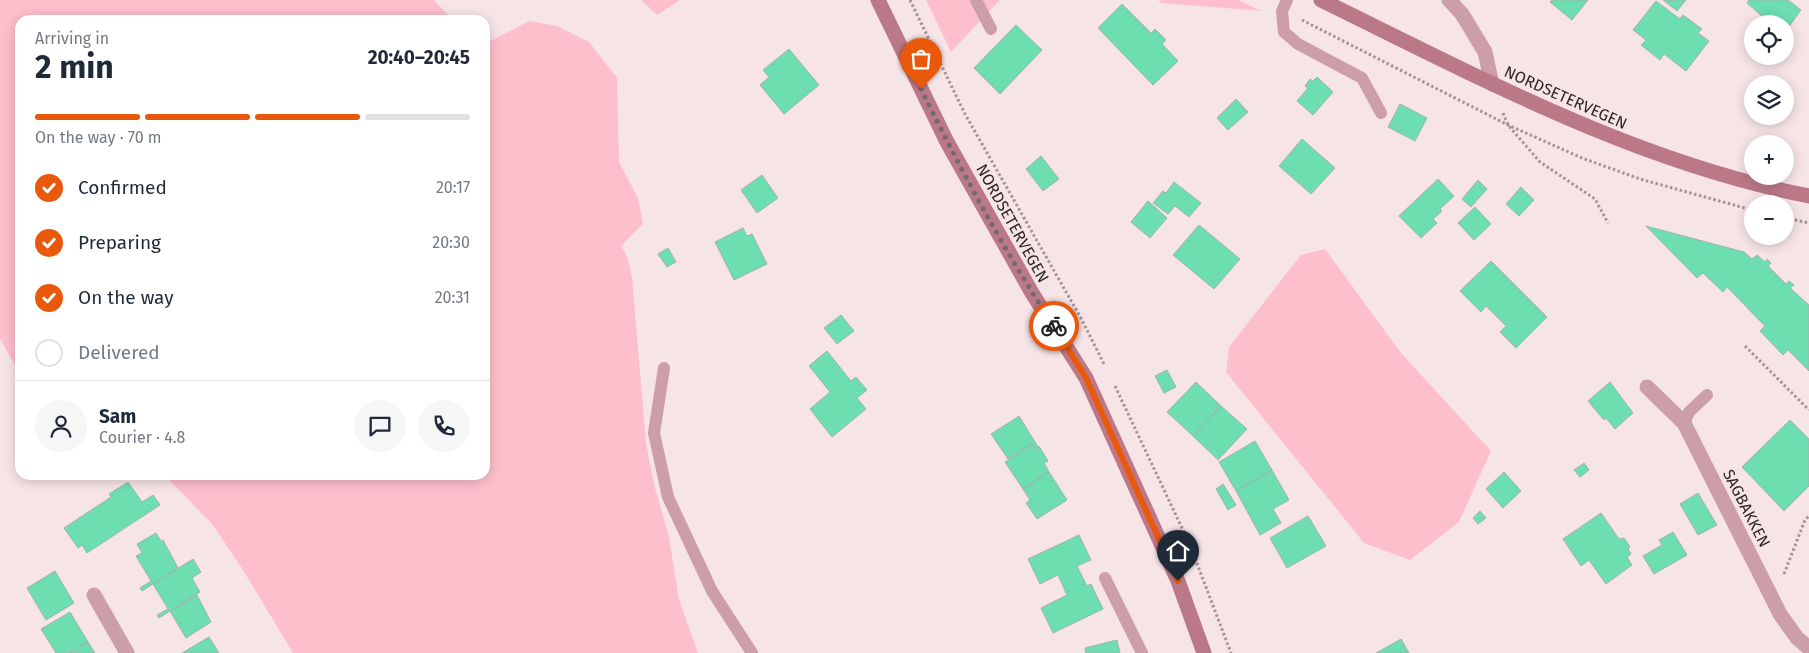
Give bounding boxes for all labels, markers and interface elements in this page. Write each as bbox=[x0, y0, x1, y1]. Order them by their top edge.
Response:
map controls bbox=[1744, 15, 1794, 245]
button: locate bbox=[1744, 15, 1794, 65]
text: Arriving in bbox=[35, 29, 109, 48]
pin bbox=[900, 38, 942, 89]
icon: bag bbox=[907, 45, 935, 73]
text: 20:40–20:45 bbox=[368, 46, 470, 69]
text: 2 min bbox=[35, 48, 114, 86]
street label: NORDSETERVEGEN bbox=[1501, 62, 1630, 133]
button: layers bbox=[1744, 75, 1794, 125]
text: On the way · 70 m bbox=[35, 128, 162, 147]
button: + bbox=[1744, 135, 1794, 185]
street label: NORDSETERVEGEN bbox=[972, 161, 1053, 286]
icon: check bbox=[35, 174, 63, 202]
text: Confirmed bbox=[78, 176, 167, 199]
text: 20:17 bbox=[436, 178, 470, 197]
button: − bbox=[1744, 195, 1794, 245]
icon: check bbox=[35, 229, 63, 257]
text: Preparing bbox=[78, 231, 161, 254]
text: 20:30 bbox=[432, 233, 470, 252]
icon: check bbox=[35, 284, 63, 312]
text: On the way bbox=[78, 286, 174, 309]
text: 20:31 bbox=[435, 288, 470, 307]
courier bbox=[1029, 301, 1079, 351]
icon: bike bbox=[1040, 312, 1068, 340]
text: Delivered bbox=[78, 341, 160, 364]
button: person bbox=[35, 400, 87, 452]
button: chat bbox=[354, 400, 406, 452]
button: phone bbox=[418, 400, 470, 452]
text: Sam bbox=[99, 405, 136, 428]
text: Courier · 4.8 bbox=[99, 428, 185, 447]
street label: SAGBAKKEN bbox=[1719, 466, 1774, 550]
pin bbox=[1157, 530, 1199, 581]
icon: home bbox=[1164, 537, 1192, 565]

